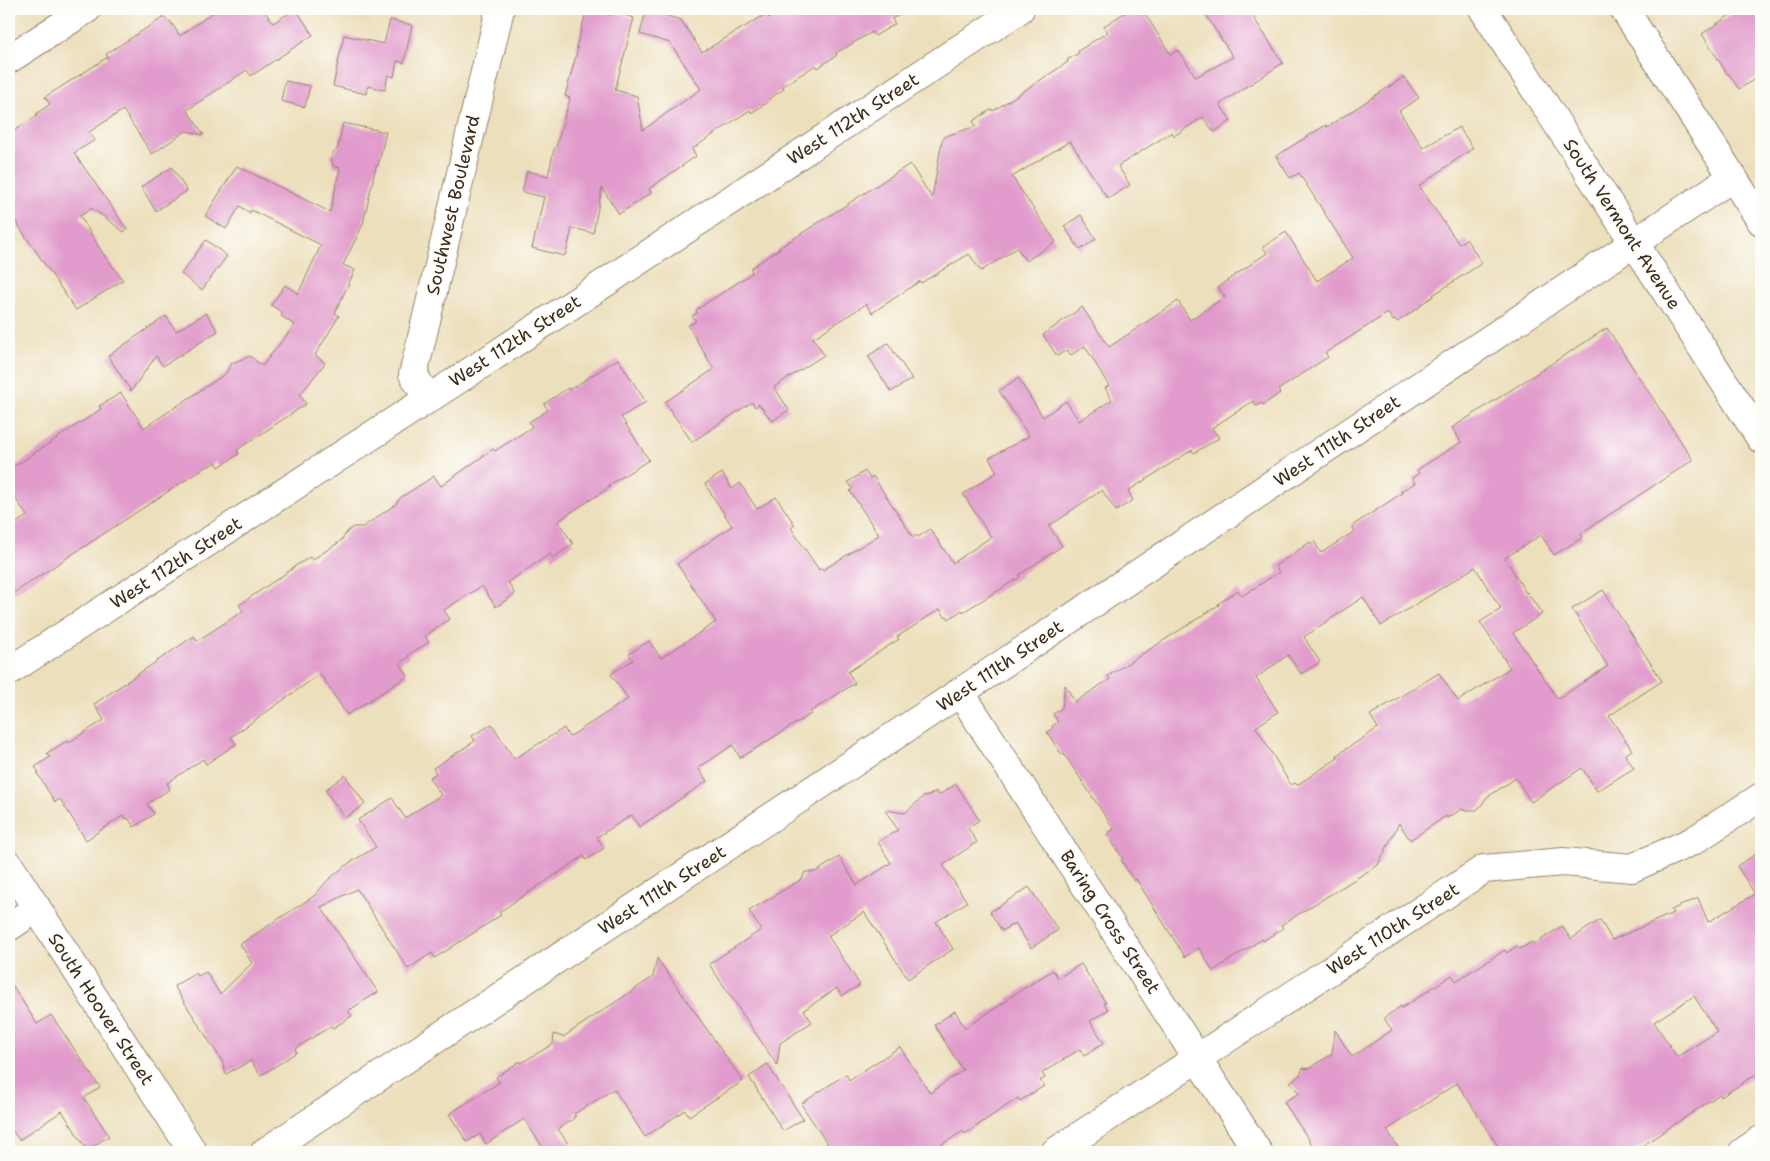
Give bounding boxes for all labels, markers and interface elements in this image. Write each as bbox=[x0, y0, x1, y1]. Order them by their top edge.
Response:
street label: West 112th Street bbox=[782, 67, 924, 171]
street label: Southwest Boulevard bbox=[421, 113, 485, 297]
street label: South Vermont Avenue bbox=[1558, 134, 1686, 314]
street label: West 112th Street bbox=[444, 289, 586, 393]
street label: West 111th Street bbox=[1269, 390, 1405, 492]
street label: West 112th Street bbox=[105, 511, 247, 615]
street label: West 111th Street bbox=[932, 615, 1068, 717]
street label: West 111th Street bbox=[593, 840, 731, 940]
street label: Baring Cross Street bbox=[1054, 845, 1166, 999]
street label: West 110th Street bbox=[1322, 877, 1464, 981]
street label: South Hoover Street bbox=[43, 928, 159, 1090]

